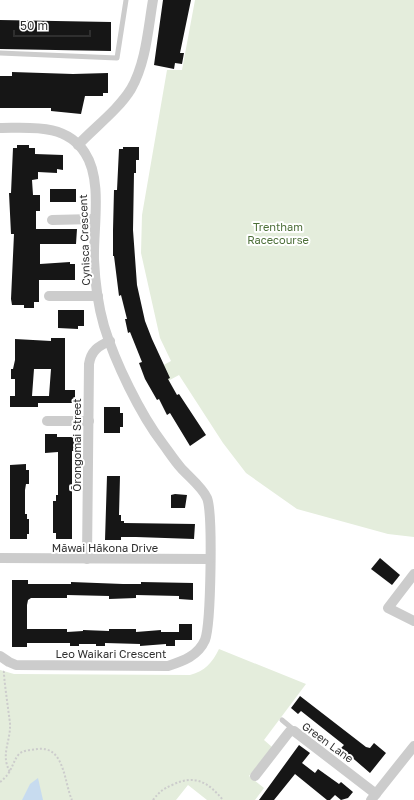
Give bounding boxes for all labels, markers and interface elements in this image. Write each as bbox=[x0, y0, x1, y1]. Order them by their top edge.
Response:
scale bar bbox=[14, 12, 90, 38]
text: 50 m bbox=[20, 18, 48, 33]
street label: Cynisca Crescent bbox=[76, 194, 92, 286]
park label: Trentham Racecourse bbox=[247, 220, 309, 246]
street label: Ōrongomai Street bbox=[70, 398, 83, 492]
street label: Māwai Hākona Drive bbox=[52, 541, 158, 554]
street label: Leo Waikari Crescent bbox=[56, 647, 166, 660]
street label: Green Lane bbox=[300, 719, 356, 765]

